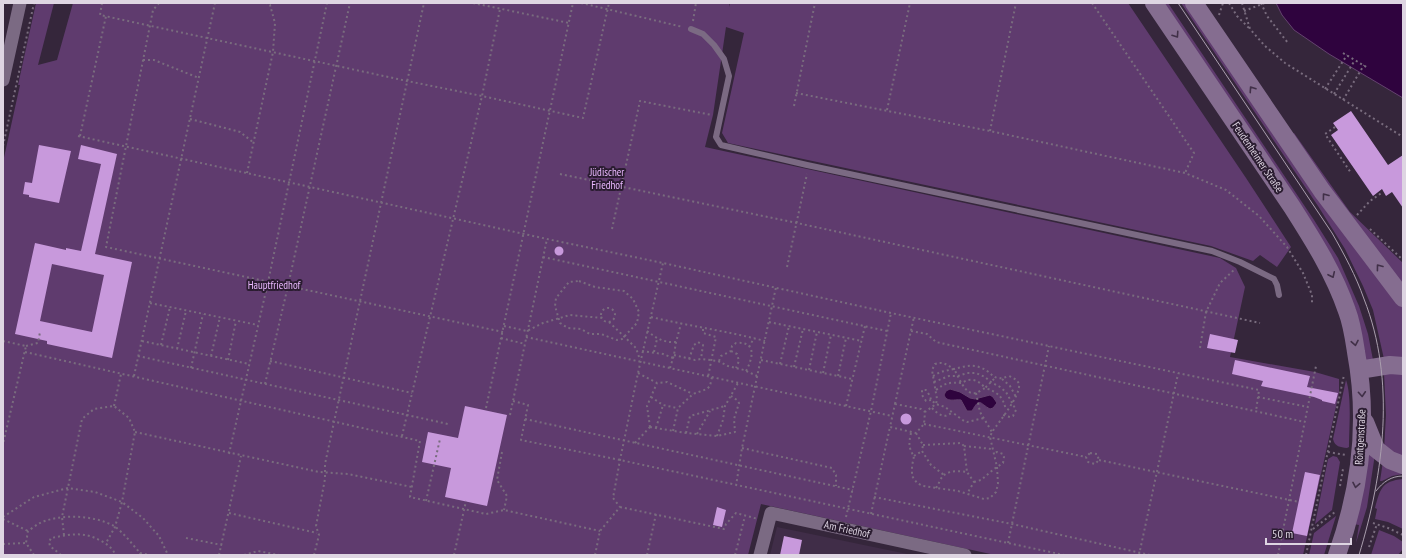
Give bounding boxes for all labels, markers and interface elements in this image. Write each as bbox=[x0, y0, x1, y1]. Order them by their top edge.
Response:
one-way arrow bbox=[1171, 31, 1179, 38]
one-way arrow bbox=[1250, 86, 1257, 93]
street label: Feudenheimer Straße bbox=[1229, 119, 1287, 195]
park label: Jüdischer Friedhof bbox=[589, 165, 624, 192]
one-way arrow bbox=[1323, 193, 1330, 200]
one-way arrow bbox=[1377, 265, 1384, 272]
one-way arrow bbox=[1327, 271, 1335, 278]
park label: Hauptfriedhof bbox=[248, 278, 302, 292]
one-way arrow bbox=[1350, 340, 1358, 346]
one-way arrow bbox=[1357, 391, 1366, 397]
street label: Röntgenstraße bbox=[1352, 408, 1368, 465]
one-way arrow bbox=[1352, 482, 1361, 488]
street label: Am Friedhof bbox=[823, 517, 872, 541]
scale bar bbox=[1266, 520, 1351, 546]
text: 50 m bbox=[1272, 526, 1293, 541]

